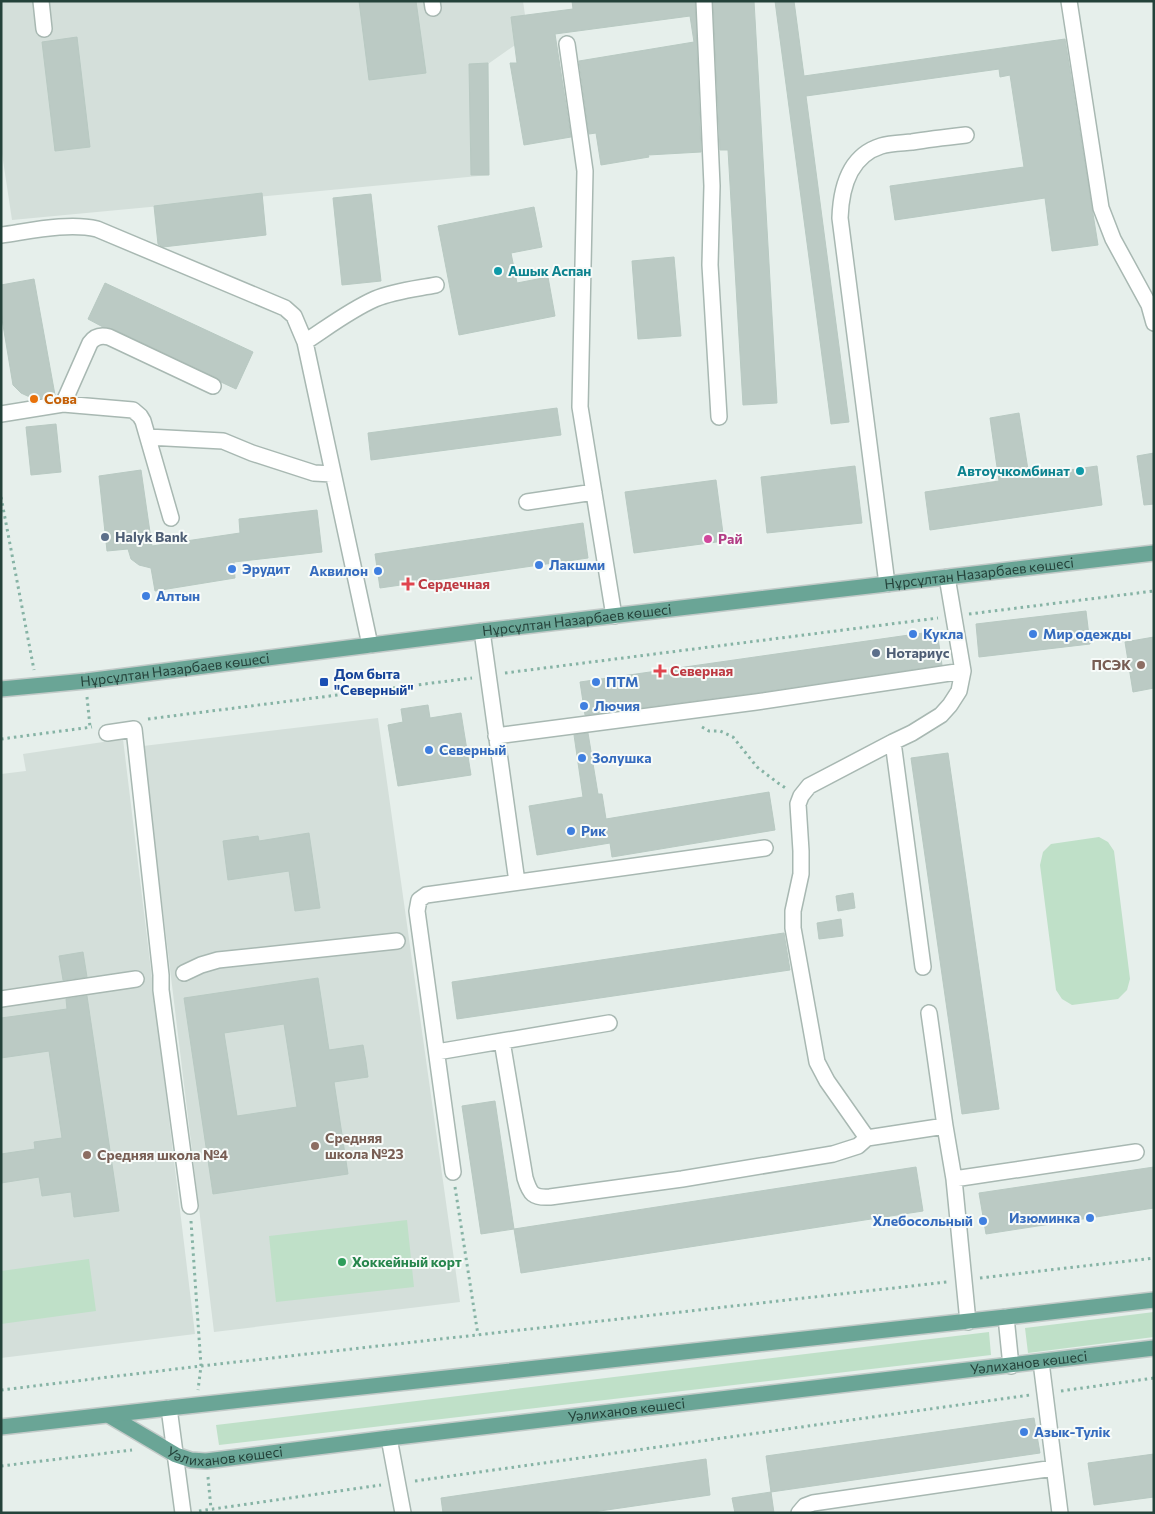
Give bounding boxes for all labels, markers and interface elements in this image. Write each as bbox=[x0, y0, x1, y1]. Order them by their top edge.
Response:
place label: Ашык Аспан bbox=[508, 262, 591, 279]
marker: Ашык Аспан bbox=[492, 265, 504, 277]
place label: Сова bbox=[44, 390, 77, 407]
marker: Сова bbox=[28, 393, 40, 405]
place label: Автоучкомбинат bbox=[957, 462, 1070, 479]
marker: Автоучкомбинат bbox=[1074, 465, 1086, 477]
place label: Halyk Bank bbox=[115, 528, 188, 545]
place label: Рай bbox=[718, 530, 743, 547]
marker: Halyk Bank bbox=[99, 531, 111, 543]
marker: Рай bbox=[702, 533, 714, 545]
street label: Нұрсұлтан Назарбаев көшесі bbox=[883, 553, 1075, 592]
place label: Лакшми bbox=[549, 556, 605, 573]
marker: Лакшми bbox=[533, 559, 545, 571]
place label: Эрудит bbox=[242, 560, 291, 577]
place label: Аквилон bbox=[309, 562, 368, 579]
marker: Эрудит bbox=[226, 563, 238, 575]
marker: Аквилон bbox=[372, 565, 384, 577]
place label: Сердечная bbox=[418, 575, 490, 592]
marker: Сердечная bbox=[402, 578, 414, 590]
place label: Алтын bbox=[156, 587, 200, 604]
marker: Алтын bbox=[140, 590, 152, 602]
street label: Нұрсұлтан Назарбаев көшесі bbox=[481, 600, 672, 639]
place label: Кукла bbox=[923, 625, 963, 642]
place label: Мир одежды bbox=[1043, 625, 1131, 642]
marker: Кукла bbox=[907, 628, 919, 640]
marker: Мир одежды bbox=[1027, 628, 1039, 640]
place label: Нотариус bbox=[886, 644, 950, 661]
marker: Нотариус bbox=[870, 647, 882, 659]
street label: Нұрсұлтан Назарбаев көшесі bbox=[80, 649, 270, 689]
place label: ПСЭК bbox=[1092, 656, 1131, 673]
marker: ПСЭК bbox=[1135, 659, 1147, 671]
place label: Северная bbox=[670, 662, 733, 679]
place label: Дом быта "Северный" bbox=[334, 665, 414, 698]
marker: Северная bbox=[654, 665, 666, 677]
place label: ПТМ bbox=[606, 673, 638, 690]
marker: Дом быта "Северный" bbox=[318, 676, 330, 688]
marker: ПТМ bbox=[590, 676, 602, 688]
place label: Лючия bbox=[594, 697, 640, 714]
marker: Лючия bbox=[578, 700, 590, 712]
place label: Северный bbox=[439, 741, 506, 758]
marker: Северный bbox=[423, 744, 435, 756]
place label: Золушка bbox=[592, 749, 652, 766]
marker: Золушка bbox=[576, 752, 588, 764]
place label: Рик bbox=[581, 822, 606, 839]
marker: Рик bbox=[565, 825, 577, 837]
place label: Средняя школа №23 bbox=[325, 1129, 404, 1162]
marker: Средняя школа №23 bbox=[309, 1140, 321, 1152]
place label: Средняя школа №4 bbox=[97, 1146, 229, 1163]
marker: Средняя школа №4 bbox=[81, 1149, 93, 1161]
place label: Изюминка bbox=[1009, 1209, 1080, 1226]
place label: Хлебосольный bbox=[872, 1212, 973, 1229]
marker: Изюминка bbox=[1084, 1212, 1096, 1224]
marker: Хлебосольный bbox=[977, 1215, 989, 1227]
place label: Хоккейный корт bbox=[352, 1253, 462, 1270]
marker: Хоккейный корт bbox=[336, 1256, 348, 1268]
street label: Уәлиханов көшесі bbox=[969, 1347, 1088, 1378]
street label: Уәлиханов көшесі bbox=[567, 1394, 686, 1425]
place label: Азык-Тулiк bbox=[1034, 1423, 1111, 1440]
marker: Азык-Тулiк bbox=[1018, 1426, 1030, 1438]
street label: Уәлиханов көшесі bbox=[164, 1442, 284, 1469]

